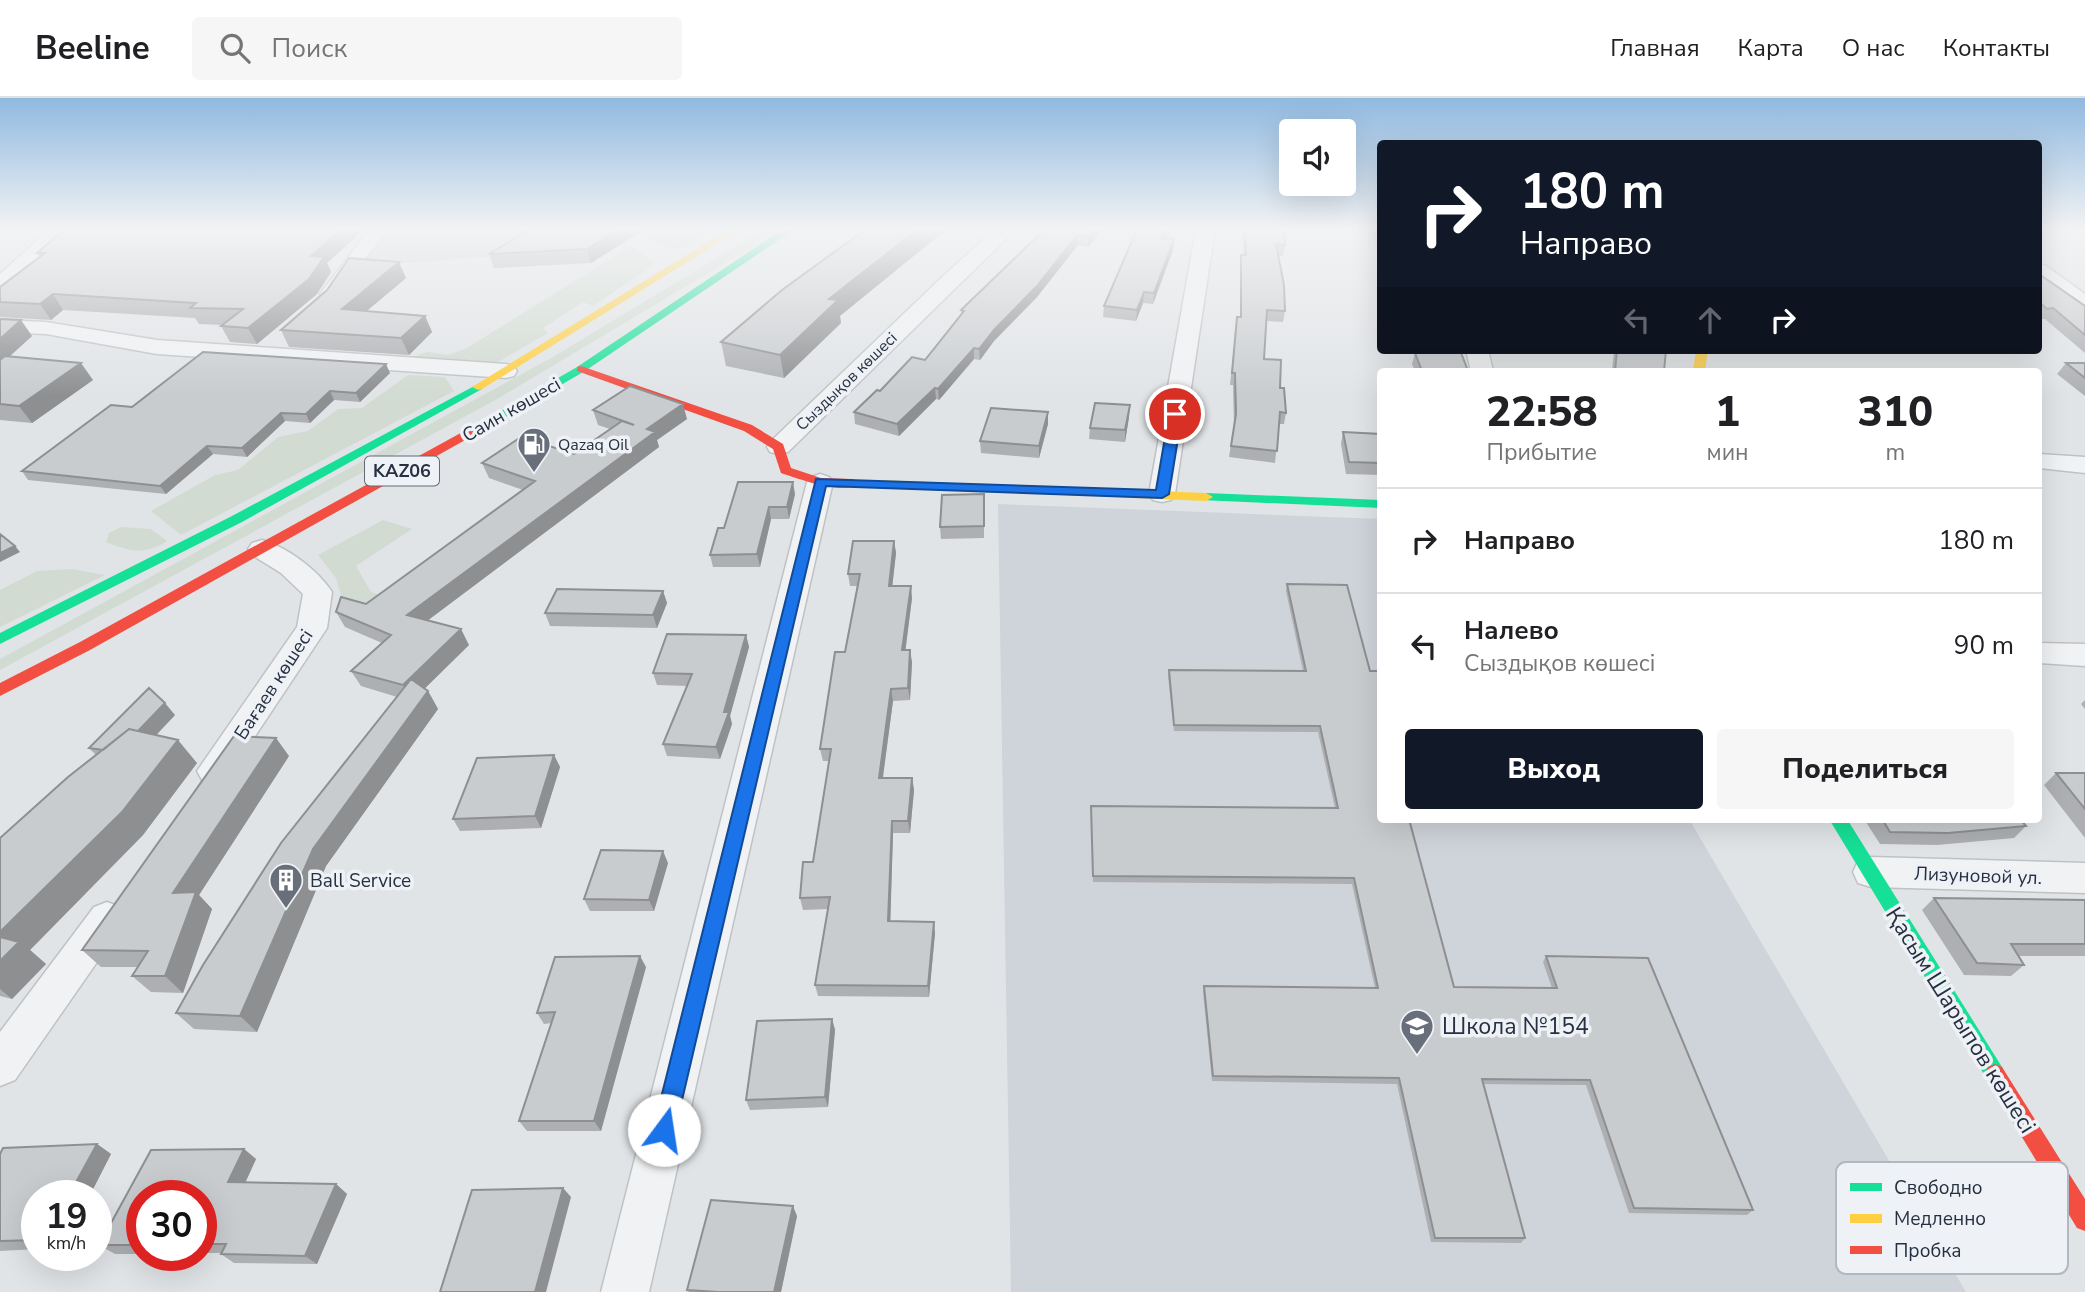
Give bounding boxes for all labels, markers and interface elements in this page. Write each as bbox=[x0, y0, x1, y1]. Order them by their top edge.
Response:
search box bbox=[192, 17, 682, 80]
text: Beeline bbox=[35, 26, 150, 71]
icon: search bbox=[216, 29, 254, 67]
text: Поиск bbox=[272, 31, 347, 66]
text: Главная bbox=[1610, 32, 1700, 64]
text: Карта bbox=[1738, 32, 1804, 64]
text: О нас bbox=[1842, 32, 1905, 64]
text: Контакты bbox=[1943, 32, 2050, 64]
map controls bbox=[1279, 119, 1356, 196]
button: sound bbox=[1279, 119, 1356, 196]
text: 180 m bbox=[1520, 158, 1664, 225]
icon: right bbox=[1405, 168, 1496, 259]
text: Направо bbox=[1520, 222, 1652, 265]
icon: left bbox=[1618, 301, 1656, 339]
icon: ahead bbox=[1691, 301, 1729, 339]
icon: right bbox=[1764, 301, 1802, 339]
street label: Сыздықов көшесі bbox=[791, 328, 902, 436]
street label: Саин көшесі bbox=[457, 371, 566, 449]
pin bbox=[1145, 384, 1205, 444]
text: 22:58 bbox=[1486, 384, 1598, 441]
text: 1 bbox=[1715, 384, 1740, 441]
text: 310 bbox=[1858, 384, 1933, 441]
icon: arrive bbox=[1156, 395, 1194, 433]
fuel station icon: Qazaq Oil bbox=[515, 425, 553, 474]
place label: Qazaq Oil bbox=[558, 434, 629, 456]
text: Прибытие bbox=[1487, 437, 1597, 468]
text: мин bbox=[1707, 437, 1749, 468]
text: m bbox=[1885, 437, 1905, 468]
road number: KАZ06 bbox=[365, 456, 439, 486]
icon: right bbox=[1405, 522, 1443, 560]
text: Направо bbox=[1464, 523, 1575, 558]
text: 180 m bbox=[1938, 523, 2014, 558]
text: Налево bbox=[1464, 613, 1559, 648]
street label: Бағаев көшесі bbox=[228, 624, 319, 745]
icon: left bbox=[1405, 627, 1443, 665]
text: 90 m bbox=[1954, 628, 2014, 663]
text: Сыздықов көшесі bbox=[1464, 648, 1655, 679]
button: Выход bbox=[1405, 729, 1703, 809]
button: Поделиться bbox=[1717, 729, 2014, 809]
building icon: Ball Service bbox=[267, 861, 305, 910]
street label: Лизуновой ул. bbox=[1913, 861, 2042, 891]
place label: Ball Service bbox=[310, 868, 411, 894]
street label: Қасым Шарыпов көшесі bbox=[1878, 901, 2043, 1139]
school or university icon: Школа №154 bbox=[1398, 1007, 1436, 1056]
place label: Школа №154 bbox=[1442, 1011, 1589, 1042]
position arrow bbox=[627, 1093, 701, 1167]
legend bbox=[1836, 1162, 2068, 1274]
text: Свободно bbox=[1894, 1175, 1983, 1201]
speed limit sign: 30 bbox=[126, 1180, 217, 1271]
text: 19 bbox=[45, 1193, 88, 1240]
text: Медленно bbox=[1894, 1206, 1986, 1232]
text: km/h bbox=[47, 1231, 86, 1255]
text: Пробка bbox=[1894, 1238, 1961, 1264]

